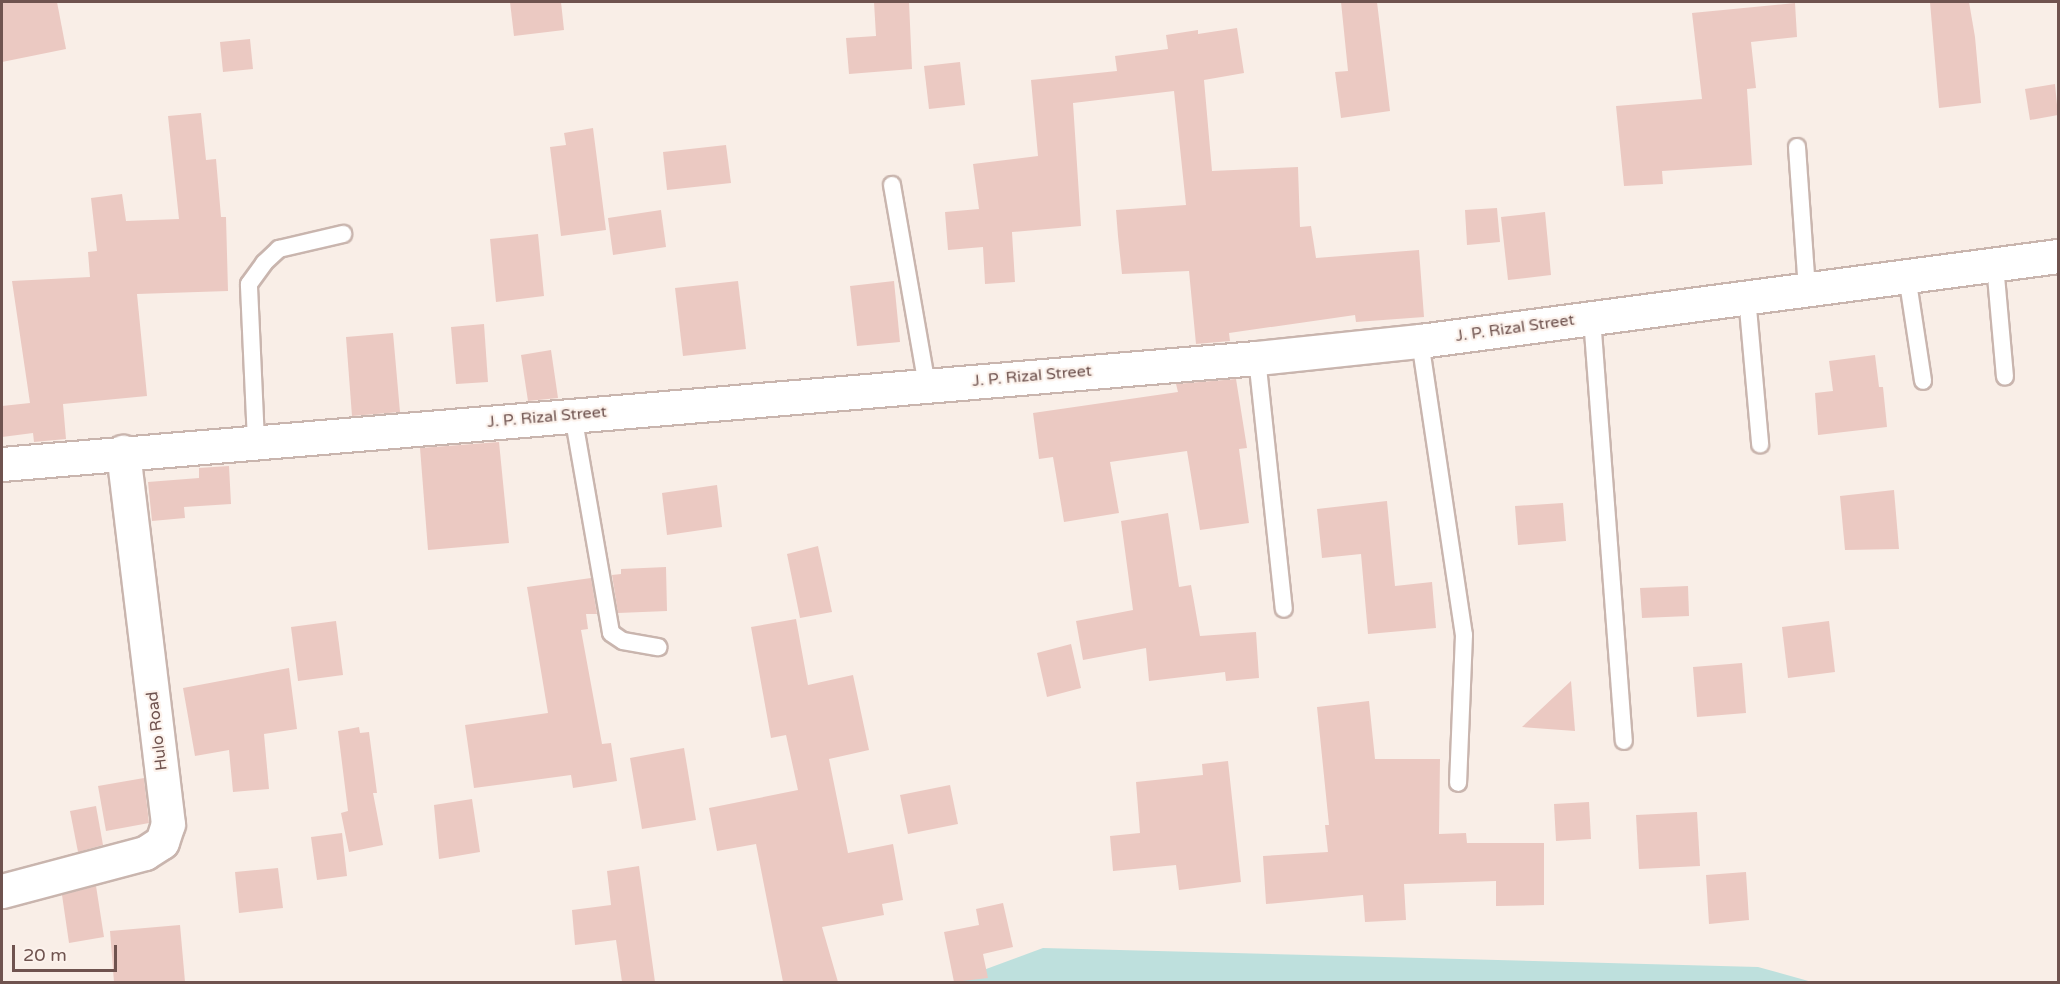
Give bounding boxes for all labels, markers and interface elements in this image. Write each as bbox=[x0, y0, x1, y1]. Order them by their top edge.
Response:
street label: J. P. Rizal Street bbox=[1454, 310, 1576, 346]
street label: J. P. Rizal Street bbox=[971, 361, 1093, 391]
street label: J. P. Rizal Street bbox=[486, 402, 608, 432]
street label: Hulo Road bbox=[143, 690, 171, 772]
scale bar bbox=[15, 933, 120, 971]
text: 20 m bbox=[23, 944, 67, 966]

